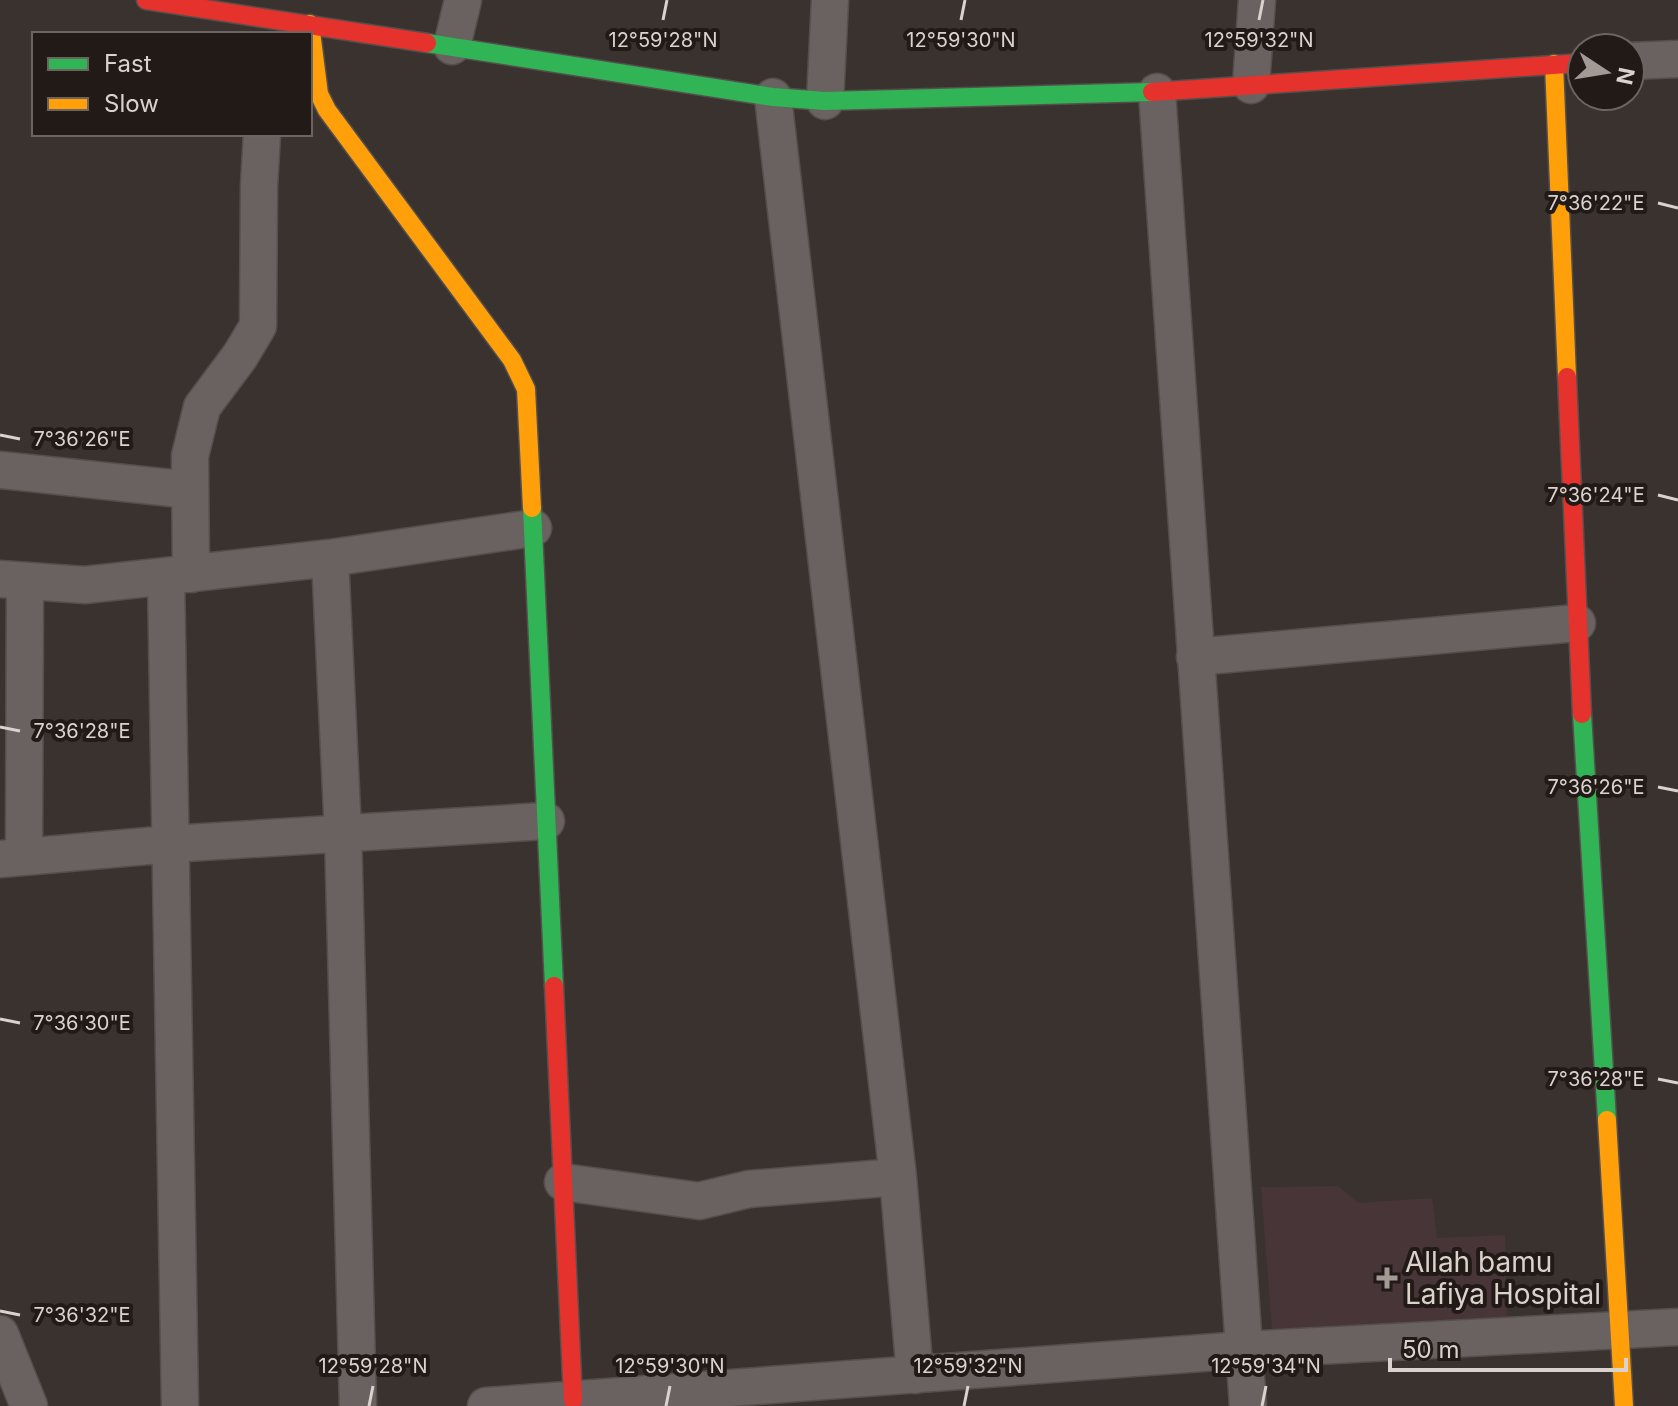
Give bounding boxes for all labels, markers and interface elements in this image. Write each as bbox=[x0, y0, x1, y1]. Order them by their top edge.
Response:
text: 12°59'28"N bbox=[609, 28, 717, 52]
text: 12°59'30"N bbox=[906, 28, 1016, 52]
text: 12°59'32"N bbox=[1205, 28, 1313, 52]
legend bbox=[32, 32, 312, 136]
north arrow bbox=[1566, 32, 1646, 112]
text: Fast bbox=[104, 49, 152, 78]
text: N bbox=[1611, 65, 1640, 87]
text: Slow bbox=[104, 89, 159, 118]
text: 7°36'22"E bbox=[1548, 191, 1644, 215]
text: 7°36'26"E bbox=[33, 427, 131, 451]
text: 7°36'24"E bbox=[1547, 483, 1645, 507]
text: 7°36'28"E bbox=[33, 719, 131, 743]
text: 7°36'26"E bbox=[1547, 775, 1645, 799]
text: 7°36'30"E bbox=[33, 1011, 131, 1035]
text: 7°36'28"E bbox=[1547, 1067, 1645, 1091]
place label: Allah bamu Lafiya Hospital bbox=[1405, 1245, 1601, 1311]
marker: Allah bamu Lafiya Hospital bbox=[1376, 1267, 1398, 1289]
text: 7°36'32"E bbox=[33, 1303, 131, 1327]
scale bar bbox=[1390, 1322, 1626, 1372]
text: 50 m bbox=[1402, 1335, 1460, 1364]
text: 12°59'28"N bbox=[319, 1354, 427, 1378]
text: 12°59'30"N bbox=[615, 1354, 725, 1378]
text: 12°59'32"N bbox=[914, 1354, 1022, 1378]
text: 12°59'34"N bbox=[1211, 1354, 1321, 1378]

